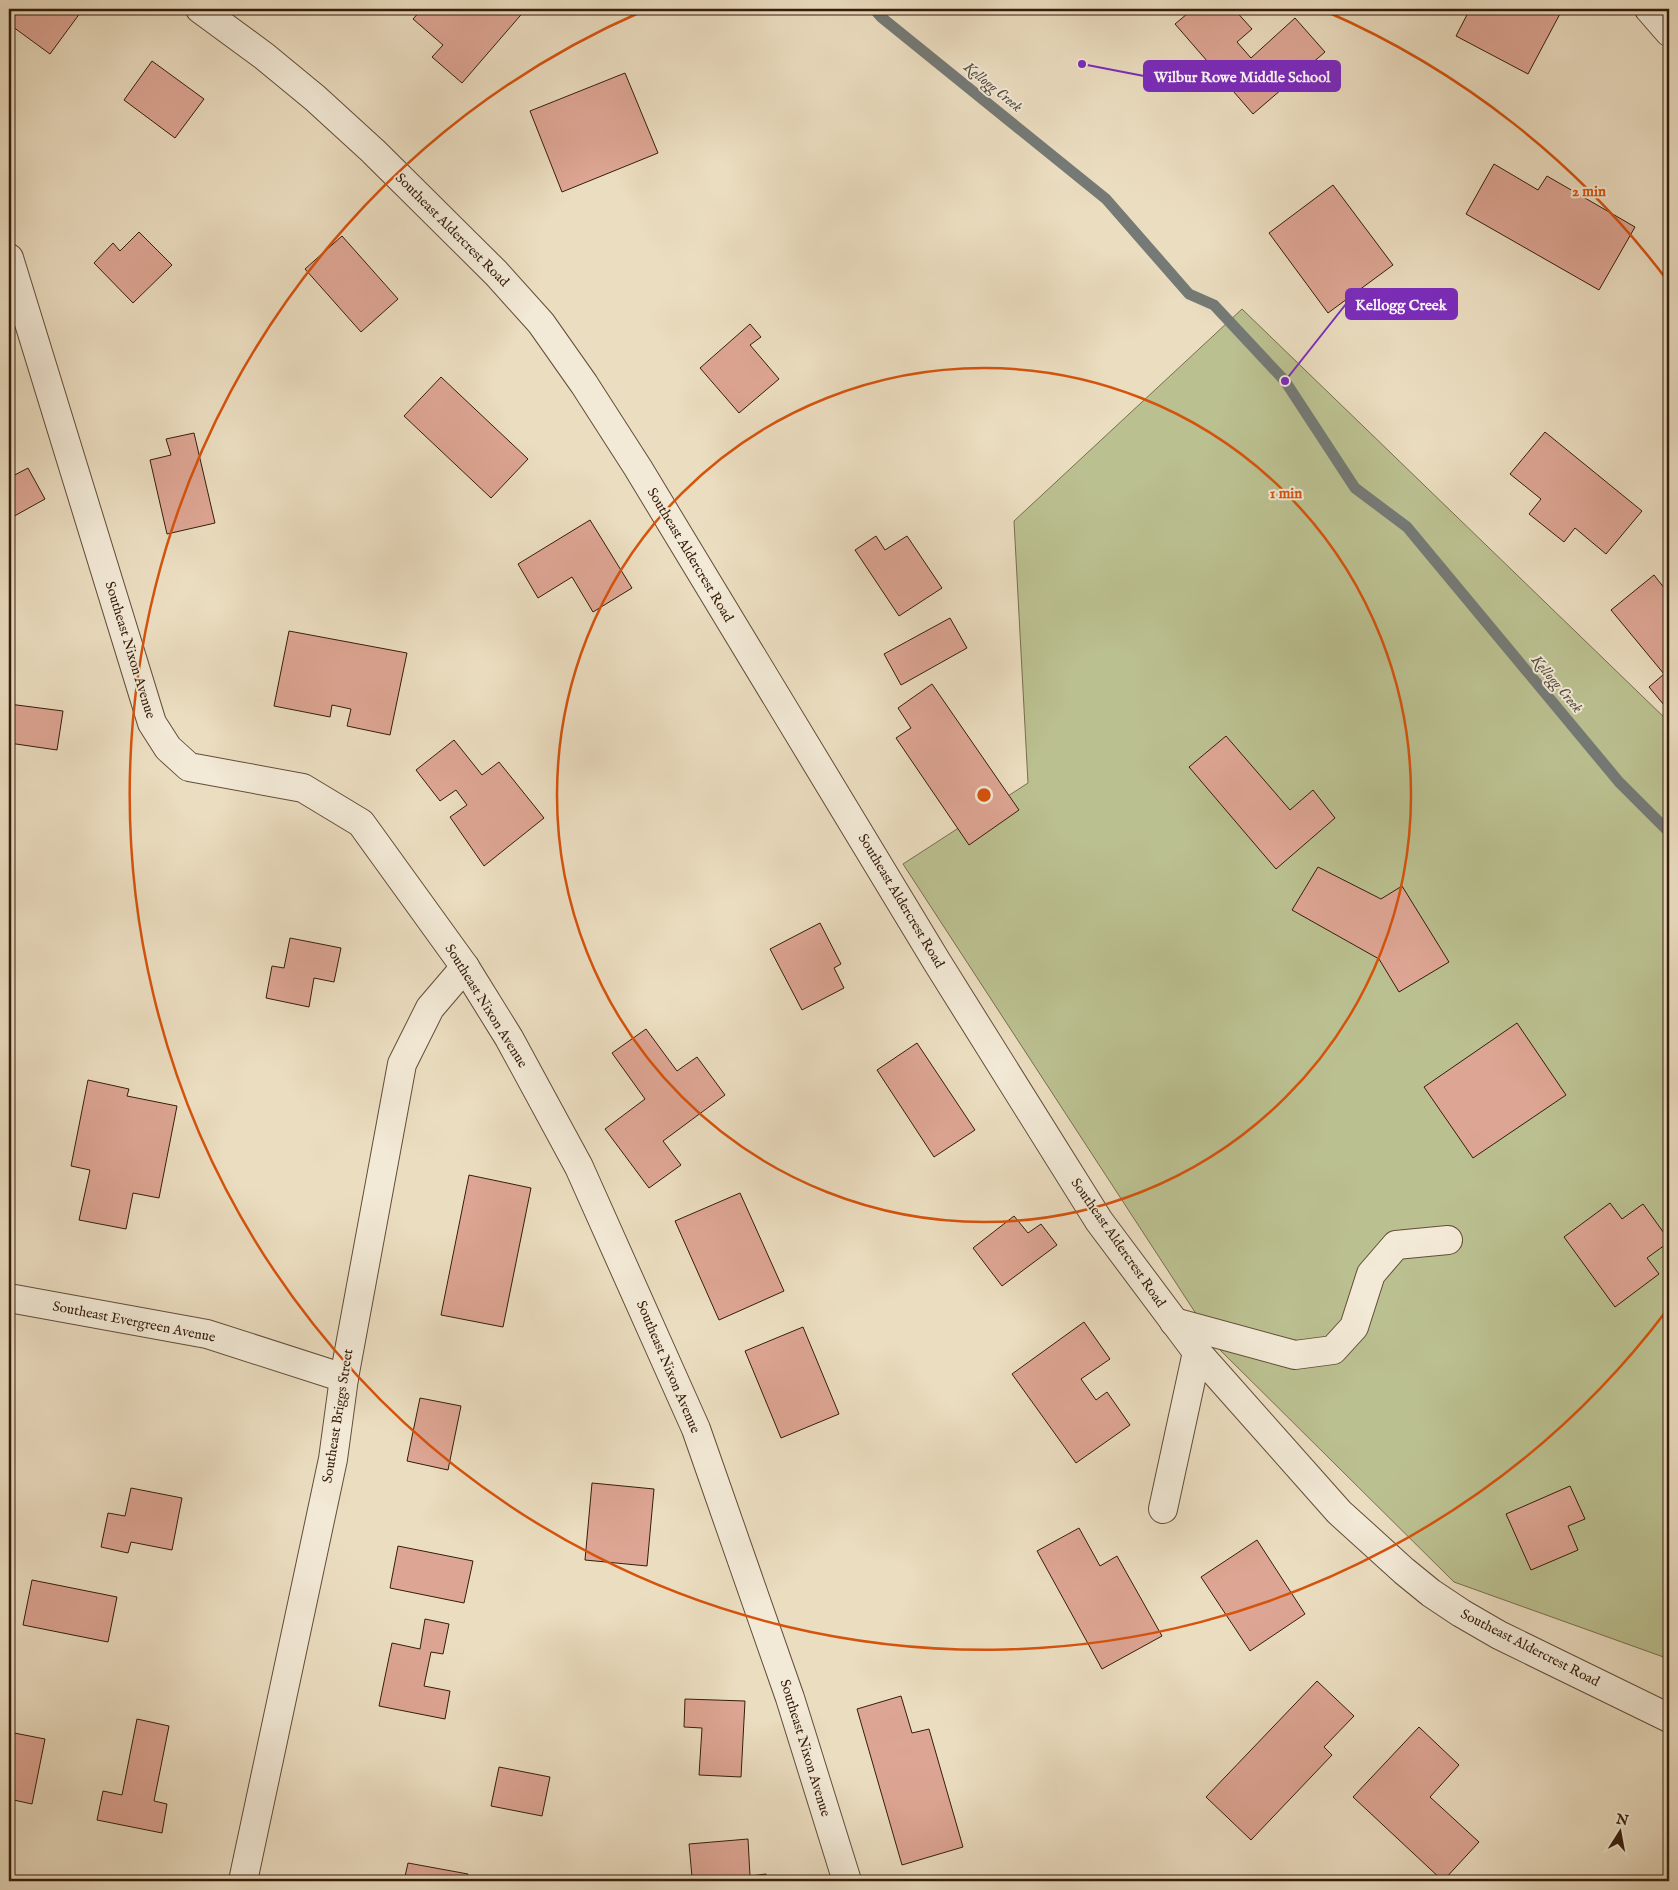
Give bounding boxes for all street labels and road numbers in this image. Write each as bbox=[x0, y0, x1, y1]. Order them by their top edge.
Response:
street label: Southeast Aldercrest Road bbox=[391, 169, 513, 291]
street label: Southeast Aldercrest Road bbox=[643, 484, 738, 626]
street label: Southeast Nixon Avenue bbox=[101, 579, 160, 721]
street label: Southeast Aldercrest Road bbox=[854, 830, 949, 972]
street label: Southeast Nixon Avenue bbox=[441, 941, 532, 1072]
street label: Southeast Aldercrest Road bbox=[1067, 1175, 1170, 1312]
street label: Southeast Evergreen Avenue bbox=[51, 1297, 218, 1347]
street label: Southeast Nixon Avenue bbox=[632, 1298, 704, 1437]
street label: Southeast Briggs Street bbox=[319, 1347, 358, 1484]
street label: Southeast Aldercrest Road bbox=[1457, 1605, 1603, 1691]
street label: Southeast Nixon Avenue bbox=[776, 1677, 835, 1819]

